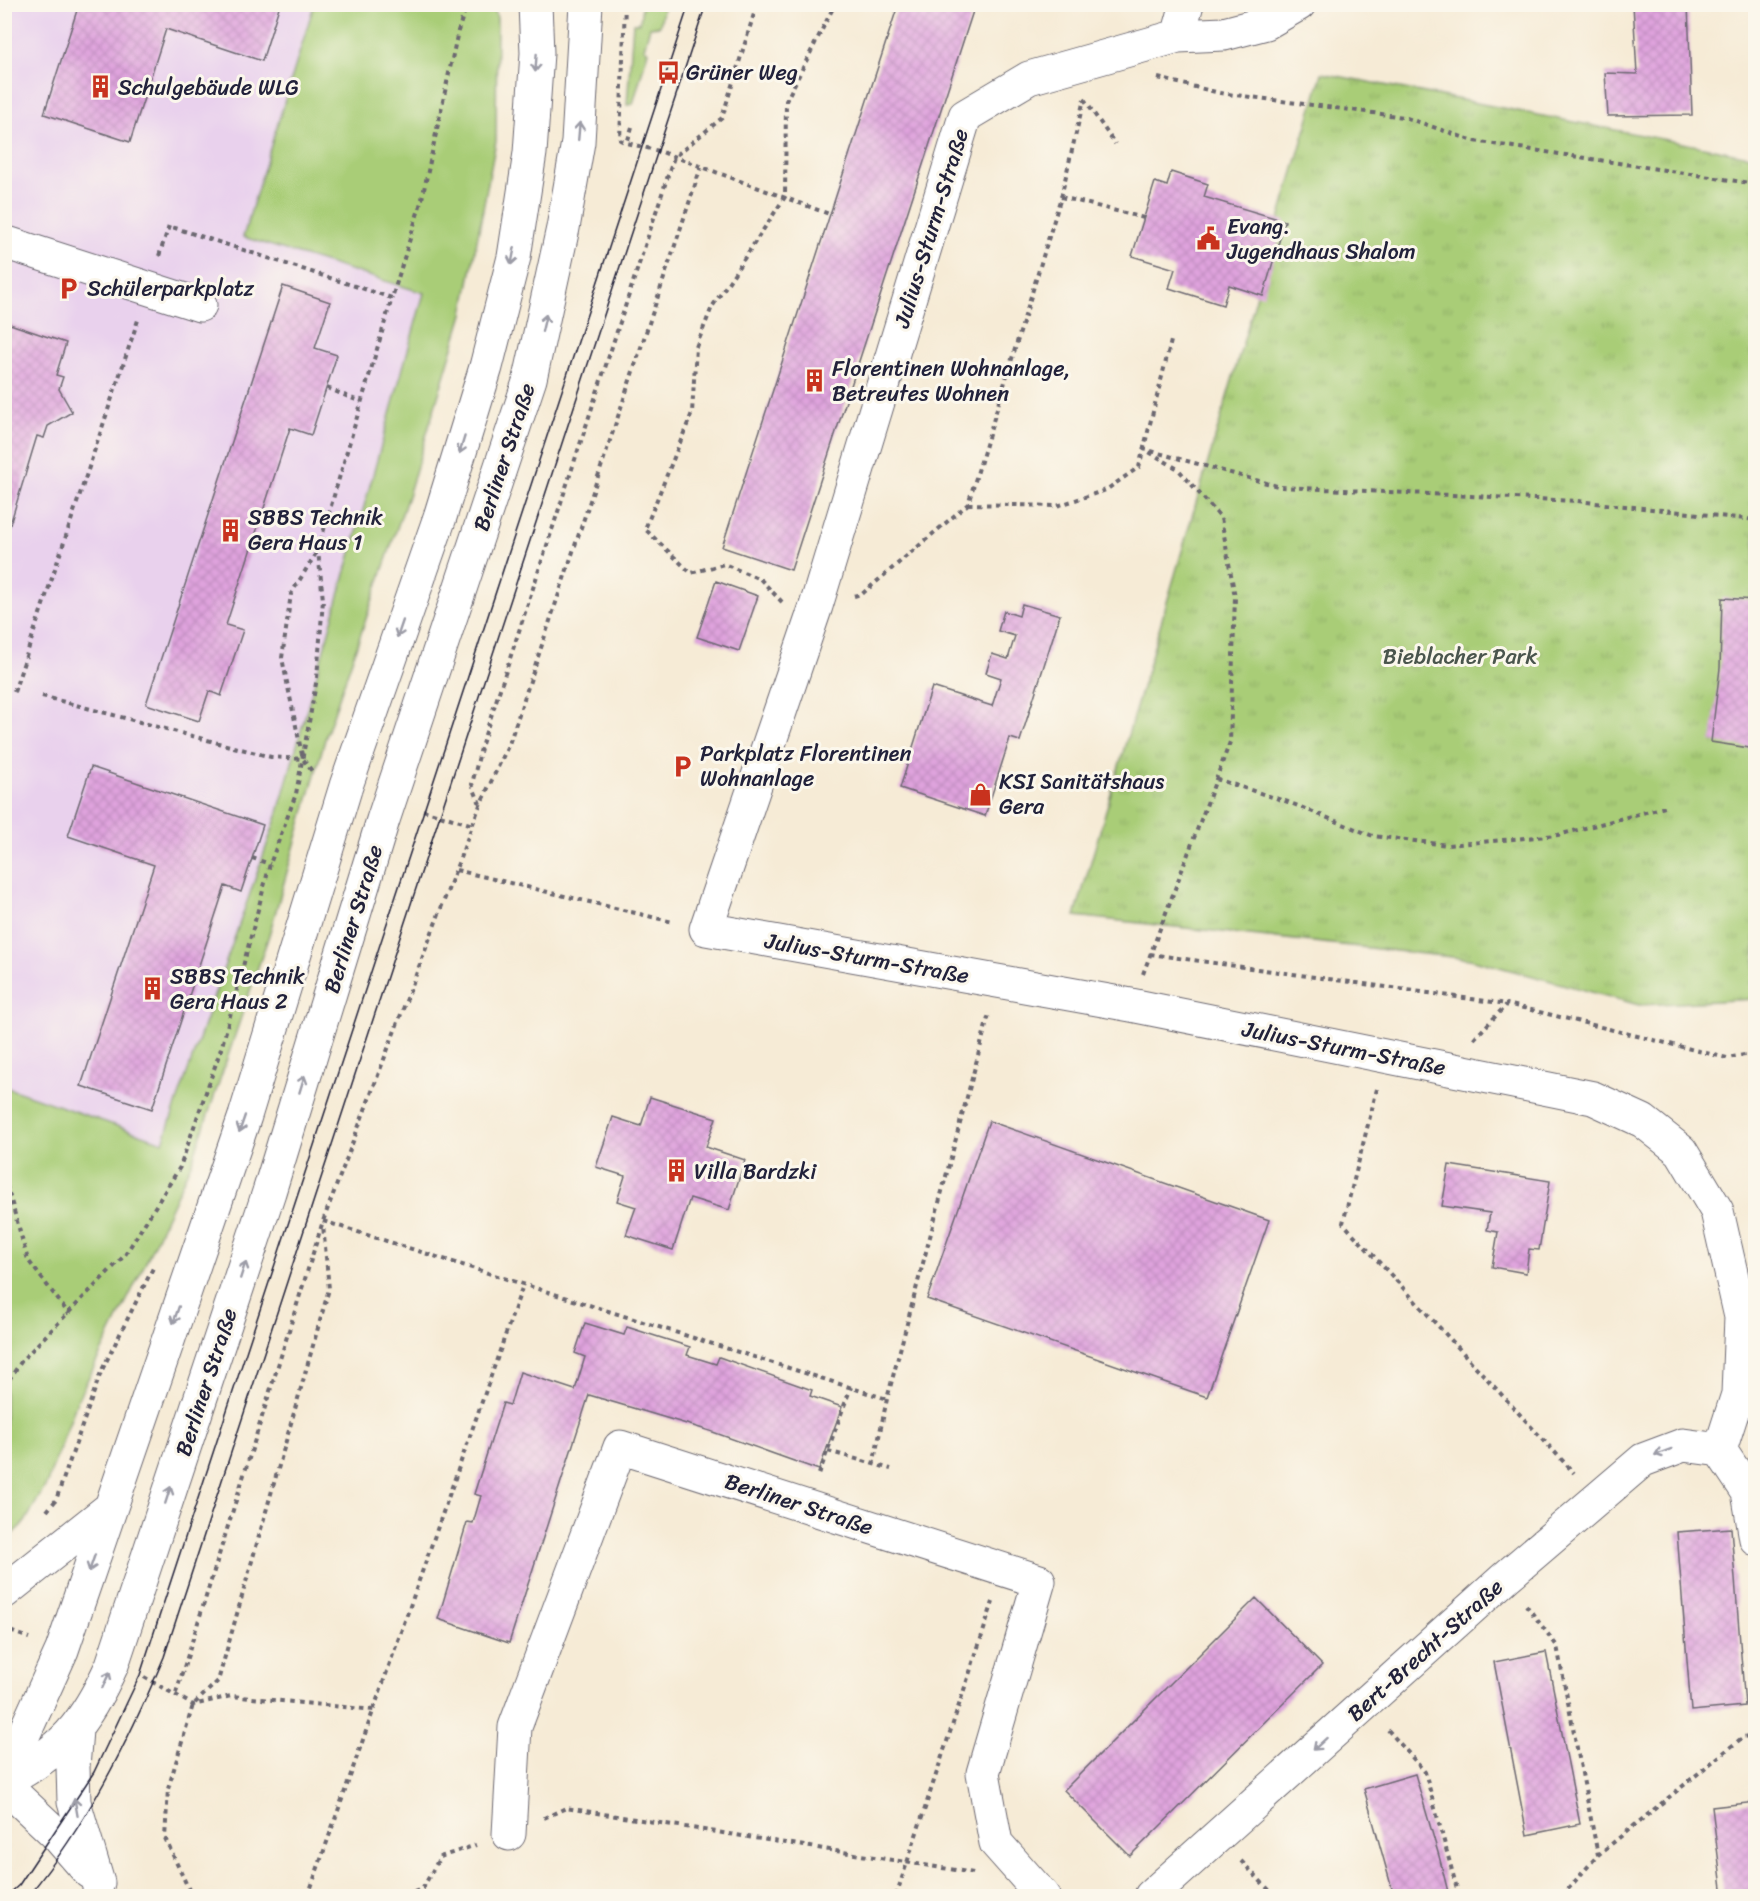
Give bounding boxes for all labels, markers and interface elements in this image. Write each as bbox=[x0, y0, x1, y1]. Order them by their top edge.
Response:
one-way arrow bbox=[530, 52, 541, 72]
place label: Grüner Weg bbox=[686, 53, 798, 92]
bus stop icon: Grüner Weg bbox=[655, 59, 681, 85]
place label: Schulgebäude WLG bbox=[118, 68, 299, 107]
building icon: Schulgebäude WLG bbox=[87, 74, 113, 100]
one-way arrow bbox=[573, 121, 584, 141]
street label: Julius-Sturm-Straße bbox=[882, 124, 980, 333]
place label: Evang. Jugendhaus Shalom bbox=[1226, 207, 1416, 271]
public building icon: Evang. Jugendhaus Shalom bbox=[1196, 226, 1222, 252]
one-way arrow bbox=[507, 246, 518, 266]
place label: Schülerparkplatz bbox=[87, 269, 255, 308]
parking icon: Schülerparkplatz bbox=[56, 275, 82, 301]
one-way arrow bbox=[539, 313, 550, 333]
place label: Florentinen Wohnanlage, Betreutes Wohnen bbox=[832, 349, 1070, 413]
building icon: Florentinen Wohnanlage, Betreutes Wohnen bbox=[801, 368, 827, 394]
street label: Berliner Straße bbox=[462, 378, 546, 536]
one-way arrow bbox=[456, 435, 467, 454]
place label: SBBS Technik Gera Haus 1 bbox=[248, 498, 383, 562]
building icon: SBBS Technik Gera Haus 1 bbox=[217, 517, 243, 543]
one-way arrow bbox=[394, 619, 405, 638]
park label: Bieblacher Park bbox=[1383, 637, 1537, 676]
place label: Parkplatz Florentinen Wohnanlage bbox=[700, 734, 911, 798]
parking icon: Parkplatz Florentinen Wohnanlage bbox=[669, 753, 695, 779]
place label: KSI Sanitätshaus Gera bbox=[999, 762, 1164, 826]
shop icon: KSI Sanitätshaus Gera bbox=[968, 781, 994, 807]
street label: Berliner Straße bbox=[312, 840, 394, 998]
street label: Julius-Sturm-Straße bbox=[761, 921, 972, 995]
place label: SBBS Technik Gera Haus 2 bbox=[170, 957, 305, 1021]
building icon: SBBS Technik Gera Haus 2 bbox=[139, 976, 165, 1002]
street label: Julius-Sturm-Straße bbox=[1238, 1009, 1449, 1087]
one-way arrow bbox=[297, 1075, 308, 1094]
one-way arrow bbox=[236, 1114, 247, 1133]
place label: Villa Bardzki bbox=[694, 1152, 817, 1191]
building icon: Villa Bardzki bbox=[663, 1158, 689, 1184]
one-way arrow bbox=[238, 1261, 249, 1280]
street label: Berliner Straße bbox=[164, 1303, 248, 1461]
one-way arrow bbox=[170, 1305, 181, 1324]
one-way arrow bbox=[1654, 1448, 1673, 1459]
street label: Berliner Straße bbox=[720, 1462, 878, 1546]
one-way arrow bbox=[163, 1486, 174, 1505]
one-way arrow bbox=[85, 1553, 96, 1572]
street label: Bert-Brecht-Straße bbox=[1338, 1569, 1512, 1731]
one-way arrow bbox=[100, 1671, 112, 1689]
one-way arrow bbox=[1313, 1737, 1328, 1751]
one-way arrow bbox=[70, 1797, 81, 1817]

